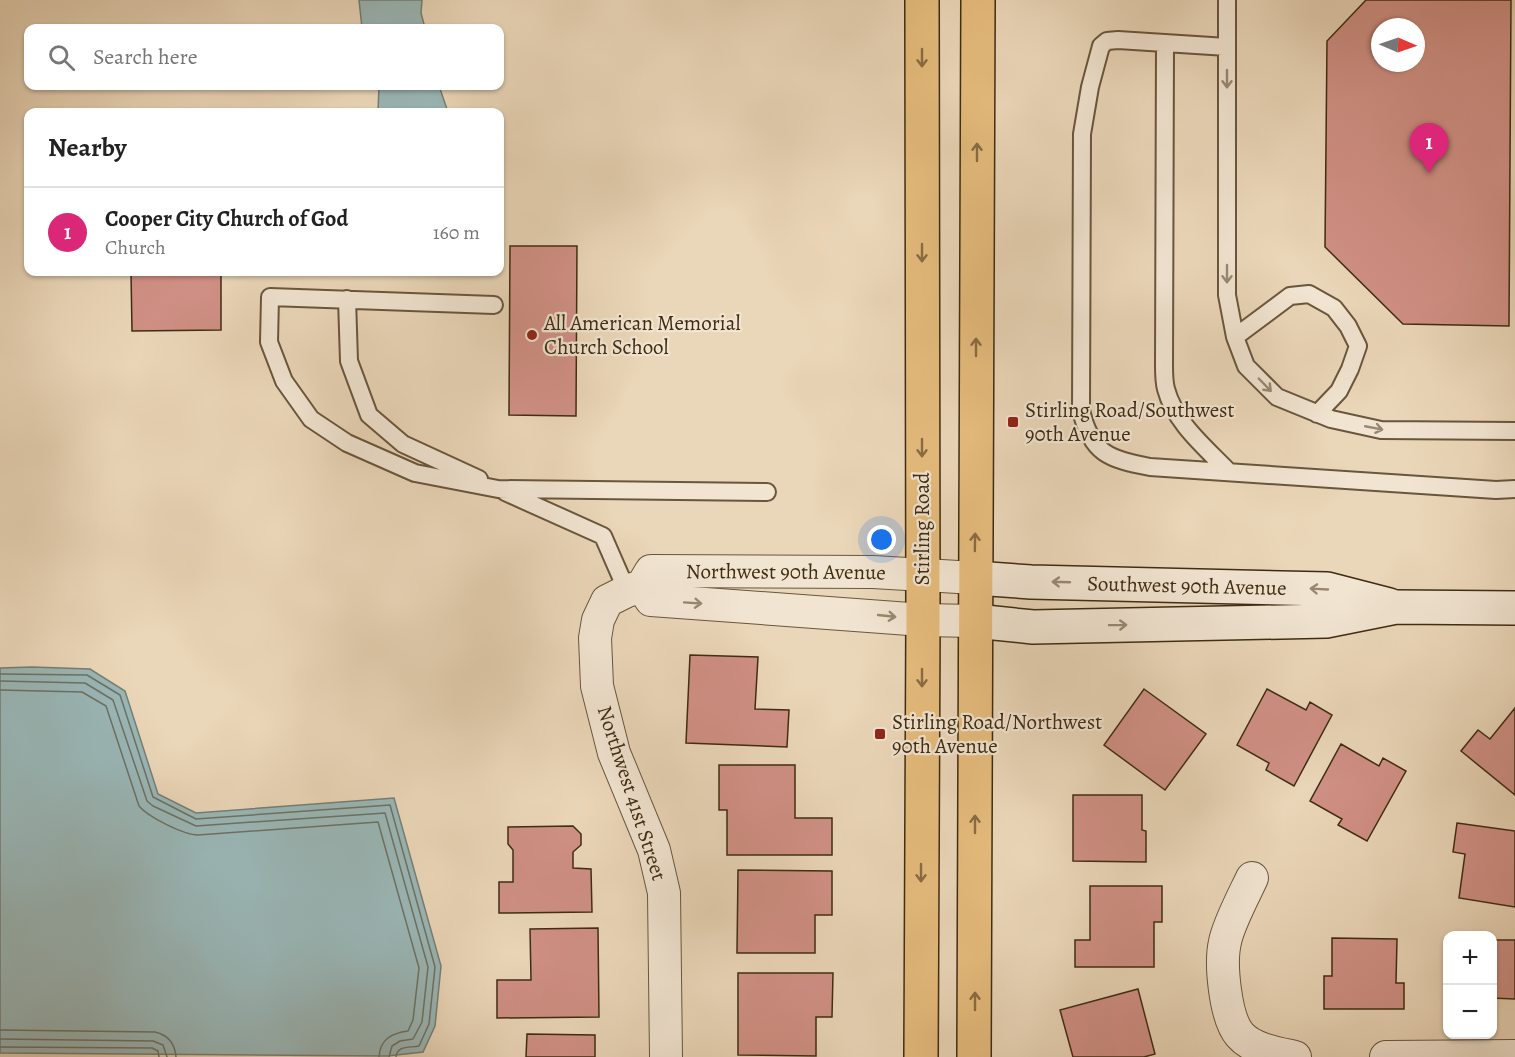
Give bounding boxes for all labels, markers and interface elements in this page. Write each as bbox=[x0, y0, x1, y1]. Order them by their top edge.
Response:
north arrow bbox=[1371, 18, 1425, 72]
search box bbox=[24, 24, 504, 90]
icon: search bbox=[45, 41, 78, 74]
text: Search here bbox=[93, 42, 198, 72]
one-way arrow bbox=[916, 48, 928, 68]
one-way arrow bbox=[1221, 69, 1233, 89]
pin: 1 bbox=[1410, 124, 1448, 173]
text: Nearby bbox=[48, 130, 127, 165]
one-way arrow bbox=[971, 142, 983, 162]
text: Cooper City Church of God bbox=[105, 204, 348, 234]
text: 1 bbox=[64, 219, 71, 246]
text: 160 m bbox=[433, 219, 480, 246]
text: Church bbox=[105, 234, 166, 261]
one-way arrow bbox=[916, 243, 928, 263]
one-way arrow bbox=[1221, 264, 1233, 284]
place label: All American Memorial Church School bbox=[543, 309, 741, 361]
marker: All American Memorial Church School bbox=[525, 328, 539, 342]
one-way arrow bbox=[971, 337, 982, 357]
one-way arrow bbox=[1258, 378, 1273, 393]
place label: Stirling Road/Southwest 90th Avenue bbox=[1025, 396, 1234, 448]
marker: Stirling Road/Southwest 90th Avenue bbox=[1006, 415, 1020, 429]
one-way arrow bbox=[1363, 423, 1383, 434]
one-way arrow bbox=[916, 438, 928, 458]
street label: Stirling Road bbox=[908, 472, 936, 585]
your location bbox=[867, 525, 896, 554]
one-way arrow bbox=[970, 532, 981, 552]
street label: Northwest 90th Avenue bbox=[686, 557, 887, 587]
street label: Southwest 90th Avenue bbox=[1087, 569, 1287, 602]
one-way arrow bbox=[1051, 577, 1071, 588]
one-way arrow bbox=[1309, 584, 1329, 595]
one-way arrow bbox=[682, 597, 702, 608]
one-way arrow bbox=[877, 611, 897, 622]
one-way arrow bbox=[1107, 619, 1127, 631]
one-way arrow bbox=[916, 668, 928, 688]
street label: Northwest 41st Street bbox=[591, 702, 673, 884]
place label: Stirling Road/Northwest 90th Avenue bbox=[892, 708, 1102, 760]
marker: Stirling Road/Northwest 90th Avenue bbox=[873, 727, 887, 741]
one-way arrow bbox=[969, 815, 981, 835]
one-way arrow bbox=[915, 863, 927, 883]
map controls bbox=[1443, 931, 1497, 1039]
button: + bbox=[1443, 931, 1497, 985]
button: − bbox=[1443, 985, 1497, 1039]
one-way arrow bbox=[969, 992, 981, 1012]

